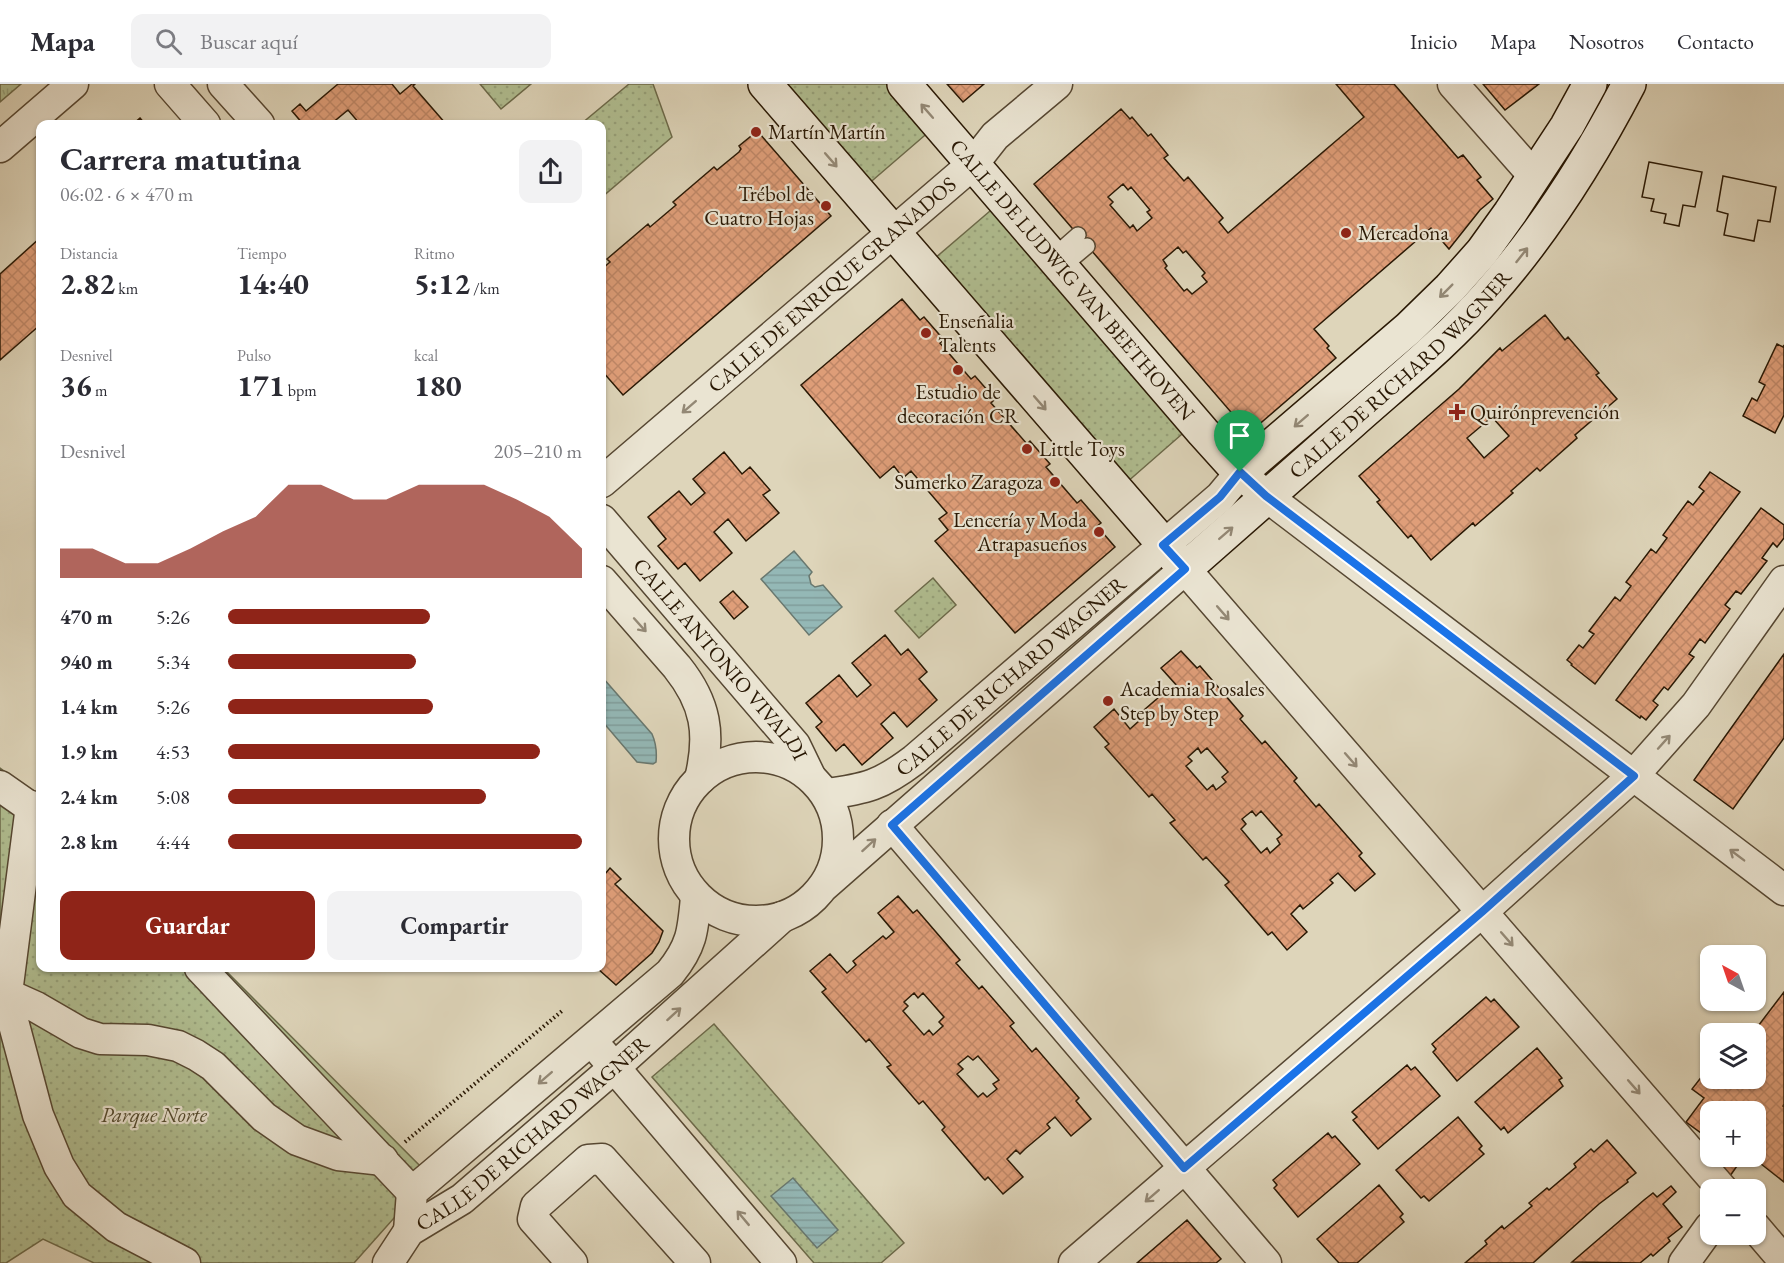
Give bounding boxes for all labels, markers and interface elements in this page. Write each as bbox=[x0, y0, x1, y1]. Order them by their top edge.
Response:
search box bbox=[131, 14, 551, 68]
text: Mapa bbox=[30, 23, 95, 59]
icon: search bbox=[152, 25, 185, 58]
text: Buscar aquí bbox=[200, 27, 298, 56]
text: Inicio bbox=[1410, 28, 1457, 55]
text: Mapa bbox=[1490, 28, 1536, 55]
text: Nosotros bbox=[1569, 28, 1644, 55]
text: Contacto bbox=[1677, 28, 1754, 55]
one-way arrow bbox=[920, 104, 934, 119]
place label: Martín Martín bbox=[768, 118, 886, 145]
marker: Martín Martín bbox=[749, 125, 763, 139]
street label: CALLE DE LUDWIG VAN BEETHOVEN bbox=[944, 133, 1201, 426]
text: Carrera matutina bbox=[60, 137, 301, 180]
button: share bbox=[519, 140, 582, 203]
one-way arrow bbox=[824, 152, 838, 167]
street label: CALLE DE ENRIQUE GRANADOS bbox=[702, 170, 962, 398]
place label: Trébol de Cuatro Hojas bbox=[704, 180, 814, 231]
text: 06:02 · 6 × 470 m bbox=[60, 181, 193, 207]
marker: Trébol de Cuatro Hojas bbox=[819, 199, 833, 213]
place label: Mercadona bbox=[1358, 219, 1449, 246]
marker: Mercadona bbox=[1339, 226, 1353, 240]
text: Distancia bbox=[60, 243, 118, 264]
text: Tiempo bbox=[237, 243, 287, 264]
text: Ritmo bbox=[414, 243, 455, 264]
one-way arrow bbox=[1515, 247, 1528, 263]
street label: CALLE DE RICHARD WAGNER bbox=[1283, 263, 1518, 484]
text: 2.82 bbox=[60, 264, 115, 303]
text: 14:40 bbox=[237, 264, 309, 303]
text: 5:12 bbox=[414, 264, 470, 303]
text: km bbox=[115, 278, 138, 299]
text: /km bbox=[470, 278, 500, 299]
one-way arrow bbox=[1439, 284, 1454, 299]
place label: Enseñalia Talents bbox=[938, 307, 1015, 358]
marker: Enseñalia Talents bbox=[919, 326, 933, 340]
text: Desnivel bbox=[60, 345, 113, 366]
text: Pulso bbox=[237, 345, 271, 366]
text: kcal bbox=[414, 345, 438, 366]
marker: Estudio de decoración CR bbox=[951, 363, 965, 377]
text: 36 bbox=[60, 366, 92, 405]
text: 171 bbox=[237, 366, 285, 405]
text: 180 bbox=[414, 366, 462, 405]
place label: Estudio de decoración CR bbox=[897, 378, 1020, 429]
text: m bbox=[92, 380, 107, 401]
text: bpm bbox=[285, 380, 317, 401]
one-way arrow bbox=[1033, 395, 1047, 410]
place label: Quirónprevención bbox=[1470, 398, 1620, 426]
one-way arrow bbox=[682, 400, 697, 414]
marker: Quirónprevención bbox=[1448, 403, 1466, 421]
pin bbox=[1214, 410, 1265, 472]
one-way arrow bbox=[1293, 414, 1309, 427]
icon: arrive bbox=[1223, 419, 1256, 452]
place label: Little Toys bbox=[1039, 435, 1125, 462]
text: Desnivel bbox=[60, 438, 126, 464]
text: 205–210 m bbox=[494, 438, 582, 464]
marker: Little Toys bbox=[1020, 442, 1034, 456]
place label: Sumerko Zaragoza bbox=[894, 468, 1044, 495]
marker: Sumerko Zaragoza bbox=[1048, 475, 1062, 489]
place label: Lencería y Moda Atrapasueños bbox=[953, 506, 1088, 557]
marker: Lencería y Moda Atrapasueños bbox=[1092, 525, 1106, 539]
one-way arrow bbox=[1218, 526, 1233, 540]
street label: CALLE ANTONIO VIVALDI bbox=[627, 552, 814, 764]
street label: CALLE DE RICHARD WAGNER bbox=[890, 569, 1132, 782]
text: 470 m bbox=[60, 604, 113, 630]
text: 5:26 bbox=[156, 604, 190, 630]
one-way arrow bbox=[1216, 605, 1230, 620]
one-way arrow bbox=[633, 617, 647, 632]
text: 940 m bbox=[60, 649, 113, 675]
text: 5:34 bbox=[156, 649, 190, 675]
place label: Academia Rosales Step by Step bbox=[1119, 675, 1265, 726]
text: 1.4 km bbox=[60, 694, 118, 720]
text: 5:26 bbox=[156, 694, 190, 720]
marker: Academia Rosales Step by Step bbox=[1101, 694, 1115, 708]
one-way arrow bbox=[1657, 735, 1671, 750]
text: 1.9 km bbox=[60, 739, 118, 765]
text: 4:53 bbox=[156, 739, 190, 765]
one-way arrow bbox=[1344, 752, 1358, 767]
text: 2.4 km bbox=[60, 784, 118, 810]
text: 5:08 bbox=[156, 784, 190, 810]
text: 2.8 km bbox=[60, 829, 118, 855]
text: 4:44 bbox=[156, 829, 190, 855]
one-way arrow bbox=[861, 838, 876, 853]
one-way arrow bbox=[1730, 848, 1746, 861]
button: Guardar bbox=[60, 891, 315, 960]
button: Compartir bbox=[327, 891, 582, 960]
one-way arrow bbox=[1500, 931, 1514, 946]
north arrow bbox=[1700, 945, 1766, 1011]
map controls bbox=[1700, 945, 1766, 1245]
one-way arrow bbox=[666, 1007, 681, 1021]
button: layers bbox=[1700, 1023, 1766, 1089]
street label: CALLE DE RICHARD WAGNER bbox=[411, 1028, 655, 1237]
one-way arrow bbox=[538, 1071, 553, 1085]
one-way arrow bbox=[1627, 1079, 1641, 1094]
park label: Parque Norte bbox=[101, 1101, 208, 1129]
button: + bbox=[1700, 1101, 1766, 1167]
button: − bbox=[1700, 1179, 1766, 1245]
one-way arrow bbox=[1145, 1189, 1160, 1203]
one-way arrow bbox=[736, 1211, 750, 1226]

